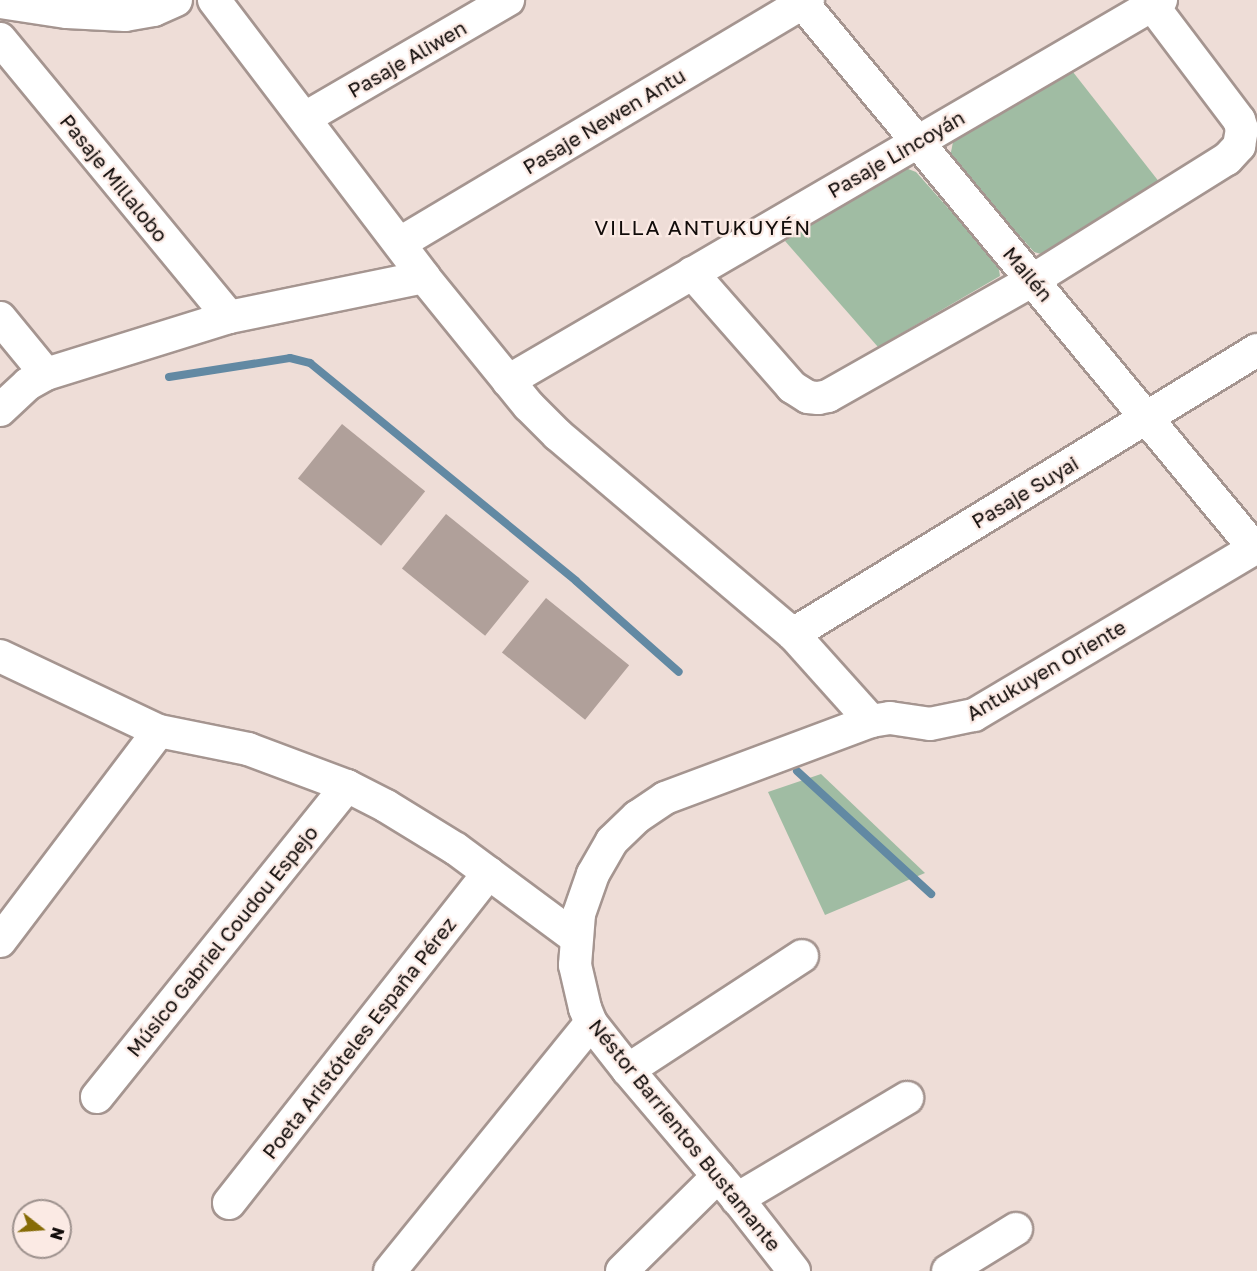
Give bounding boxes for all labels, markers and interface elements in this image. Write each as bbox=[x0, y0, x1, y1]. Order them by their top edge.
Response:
street label: Pasaje Aliwen bbox=[344, 15, 470, 103]
street label: Pasaje Newen Antu bbox=[518, 63, 690, 179]
street label: Pasaje Lincoyán bbox=[823, 105, 969, 203]
street label: Pasaje Millalobo bbox=[55, 109, 173, 247]
district label: VILLA ANTUKUYÉN bbox=[594, 214, 812, 240]
street label: Mailén bbox=[998, 242, 1058, 306]
street label: Pasaje Suyai bbox=[967, 451, 1083, 533]
street label: Antukuyen Oriente bbox=[962, 615, 1130, 725]
street label: Músico Gabriel Coudou Espejo bbox=[121, 821, 323, 1061]
street label: Poeta Aristóteles España Pérez bbox=[257, 912, 461, 1164]
street label: Néstor Barrientos Bustamante bbox=[584, 1014, 786, 1256]
north arrow bbox=[12, 1199, 72, 1259]
text: N bbox=[46, 1225, 69, 1242]

